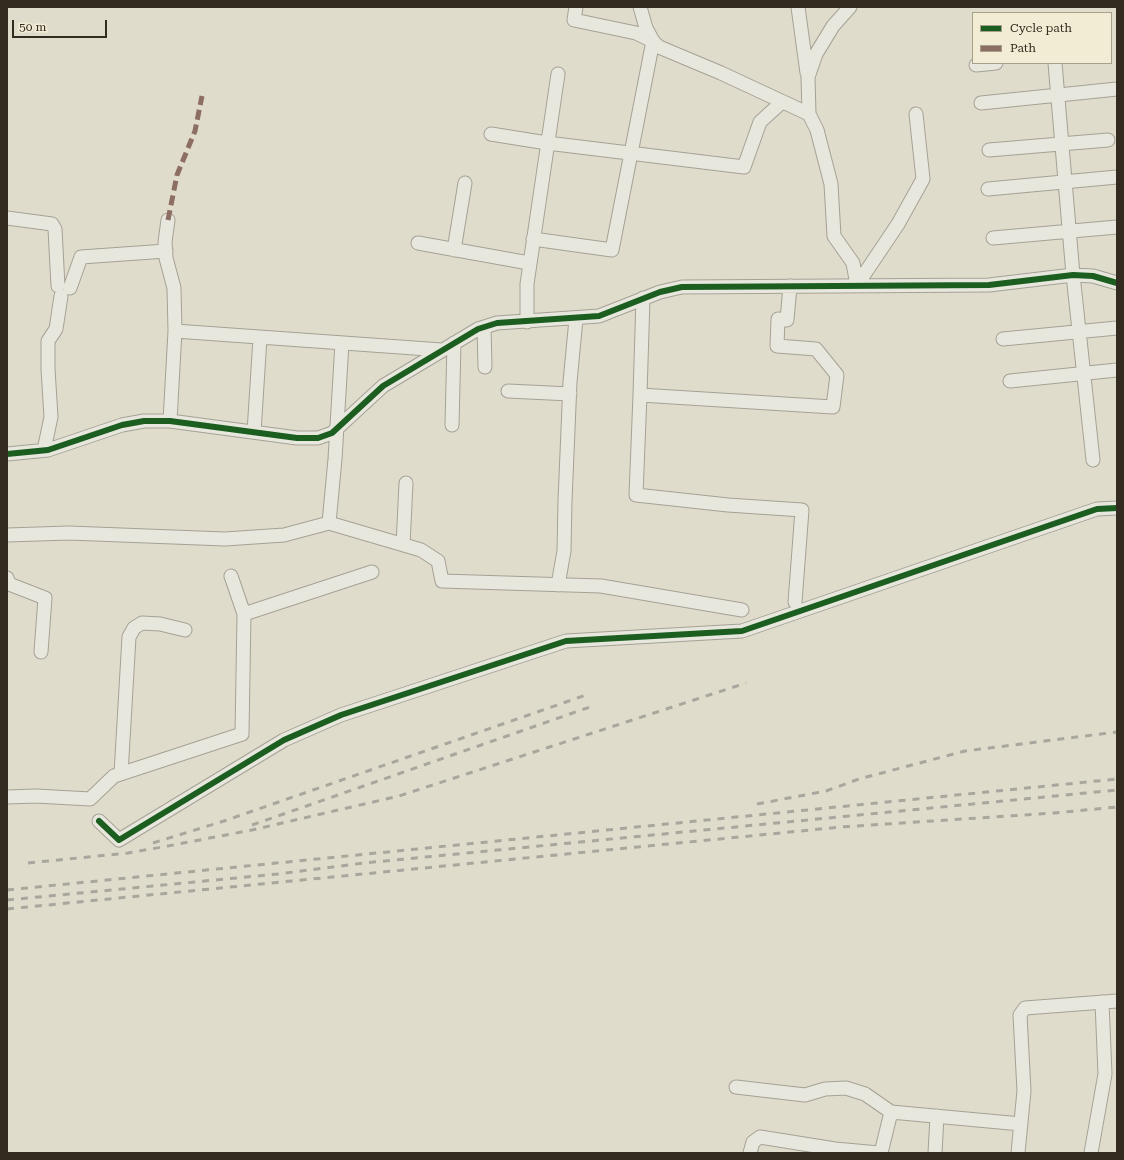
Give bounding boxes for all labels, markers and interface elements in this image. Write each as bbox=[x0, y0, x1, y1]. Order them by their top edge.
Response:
scale bar bbox=[14, 12, 109, 38]
legend bbox=[972, 12, 1112, 64]
text: 50 m bbox=[19, 20, 46, 34]
text: Cycle path bbox=[1010, 21, 1072, 35]
text: Path bbox=[1010, 41, 1036, 55]

